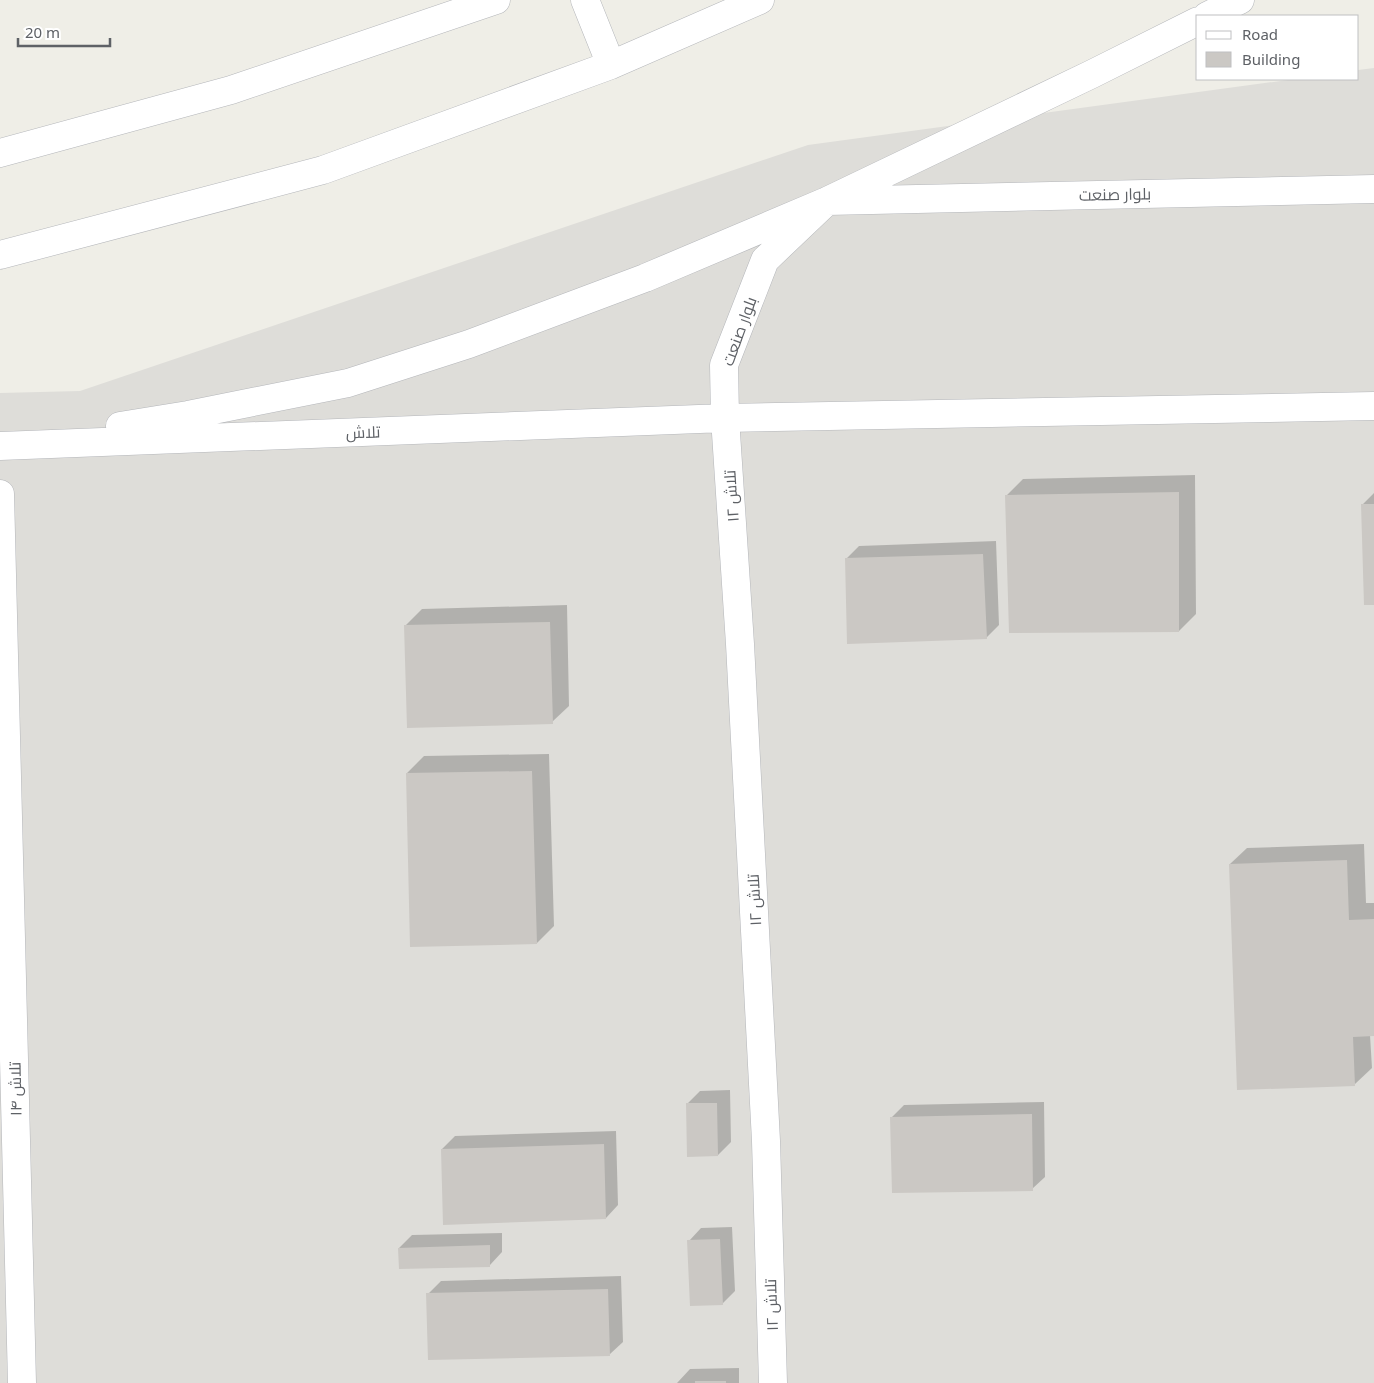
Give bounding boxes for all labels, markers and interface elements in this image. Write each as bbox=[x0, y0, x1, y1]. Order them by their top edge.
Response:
scale bar bbox=[18, 15, 110, 47]
legend bbox=[1196, 15, 1359, 80]
text: 20 m bbox=[25, 22, 60, 42]
text: Road bbox=[1242, 24, 1278, 44]
text: Building bbox=[1242, 49, 1300, 69]
street label: بلوار صنعت bbox=[1079, 182, 1151, 206]
street label: بلوار صنعت bbox=[716, 293, 762, 369]
street label: تلاش bbox=[345, 420, 381, 444]
street label: تلاش ۱۲ bbox=[718, 469, 744, 523]
street label: تلاش ۱۲ bbox=[742, 873, 766, 927]
street label: تلاش ۱۴ bbox=[4, 1061, 26, 1116]
street label: تلاش ۱۲ bbox=[759, 1278, 783, 1331]

